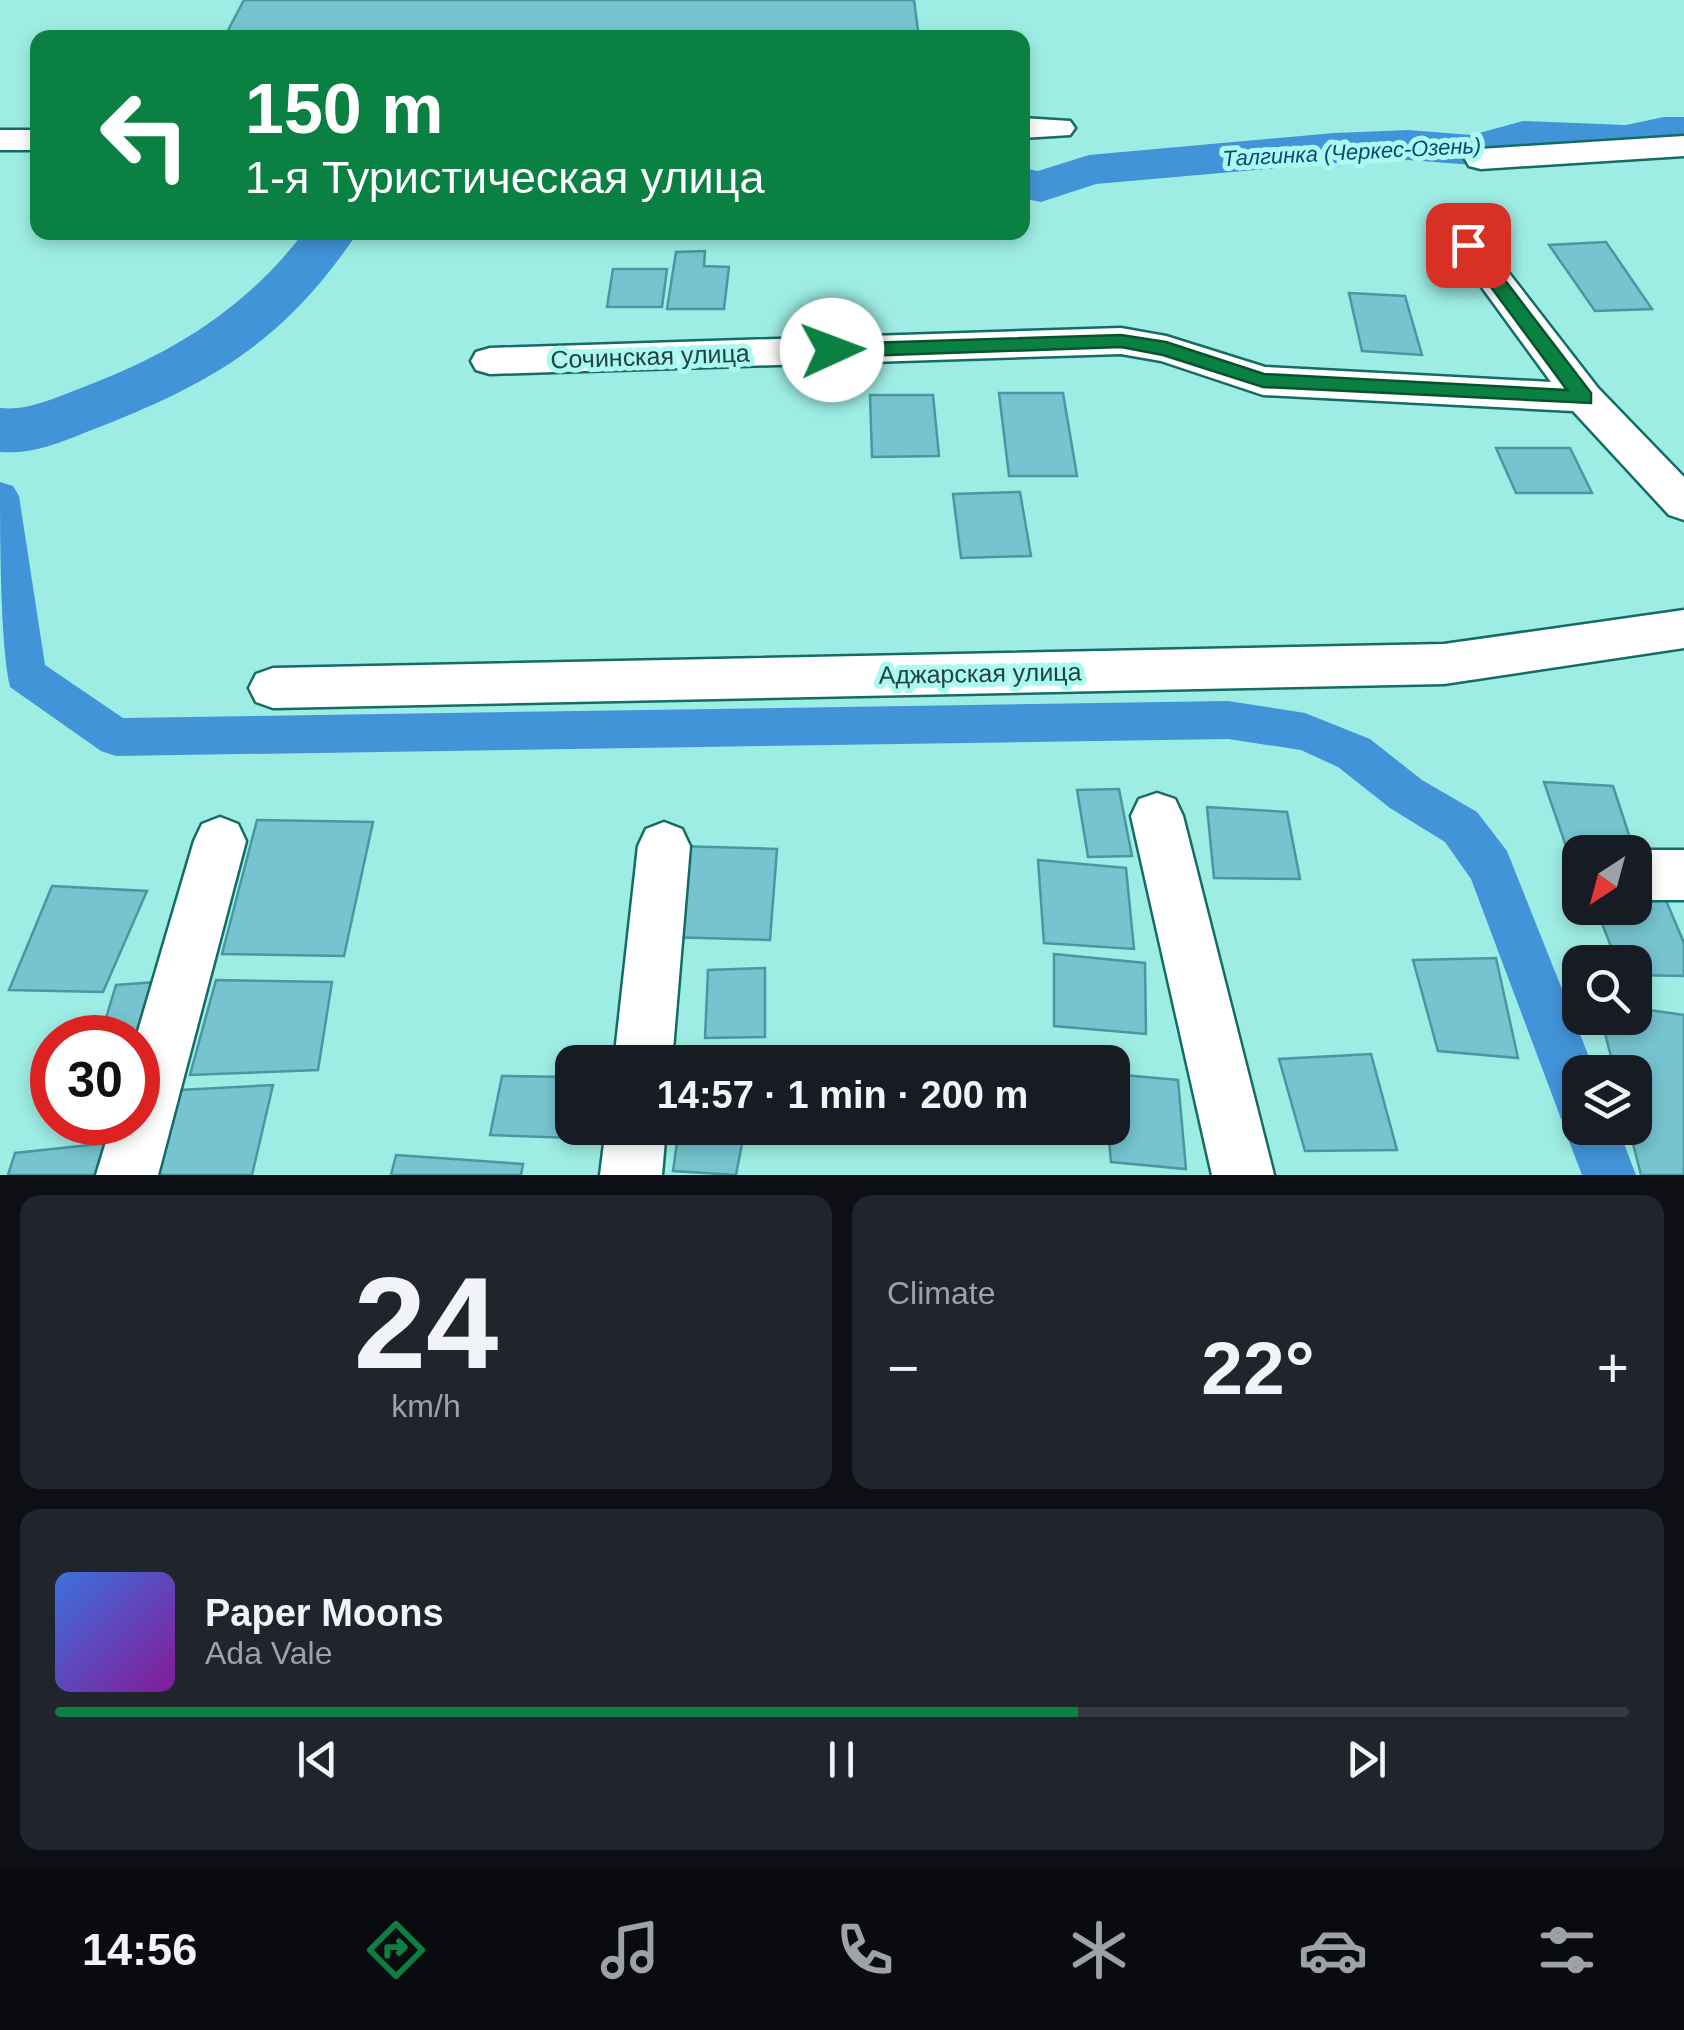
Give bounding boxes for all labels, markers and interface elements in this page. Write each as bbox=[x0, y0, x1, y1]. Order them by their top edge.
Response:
icon: left bbox=[80, 70, 210, 200]
text: 150 m bbox=[245, 70, 443, 148]
water label: Талгинка (Черкес-Озень) bbox=[1222, 133, 1482, 171]
text: 1-я Туристическая улица bbox=[245, 152, 765, 203]
pin bbox=[1426, 203, 1511, 288]
icon: arrive bbox=[1441, 218, 1496, 273]
position arrow bbox=[780, 298, 884, 402]
street label: Сочинская улица bbox=[550, 339, 750, 373]
street label: Аджарская улица bbox=[878, 657, 1082, 689]
north arrow bbox=[1562, 835, 1652, 925]
map controls bbox=[1562, 835, 1652, 1145]
button: search bbox=[1562, 945, 1652, 1035]
speed limit sign: 30 bbox=[30, 1015, 160, 1145]
button: layers bbox=[1562, 1055, 1652, 1145]
text: 14:57 · 1 min · 200 m bbox=[657, 1074, 1028, 1116]
text: 24 bbox=[354, 1250, 498, 1396]
text: Climate bbox=[887, 1275, 995, 1311]
text: 22° bbox=[1201, 1326, 1315, 1410]
text: − bbox=[887, 1337, 919, 1399]
text: + bbox=[1597, 1337, 1629, 1399]
text: km/h bbox=[391, 1388, 461, 1424]
text: Paper Moons bbox=[205, 1592, 444, 1634]
text: Ada Vale bbox=[205, 1635, 333, 1671]
icon: previous bbox=[290, 1732, 345, 1787]
icon: pause bbox=[814, 1732, 869, 1787]
icon: next bbox=[1339, 1732, 1394, 1787]
icon: directions bbox=[361, 1915, 431, 1985]
icon: music bbox=[595, 1915, 665, 1985]
icon: phone bbox=[830, 1915, 900, 1985]
icon: climate bbox=[1064, 1915, 1134, 1985]
icon: car bbox=[1298, 1915, 1368, 1985]
icon: filters bbox=[1532, 1915, 1602, 1985]
text: 14:56 bbox=[82, 1924, 197, 1975]

